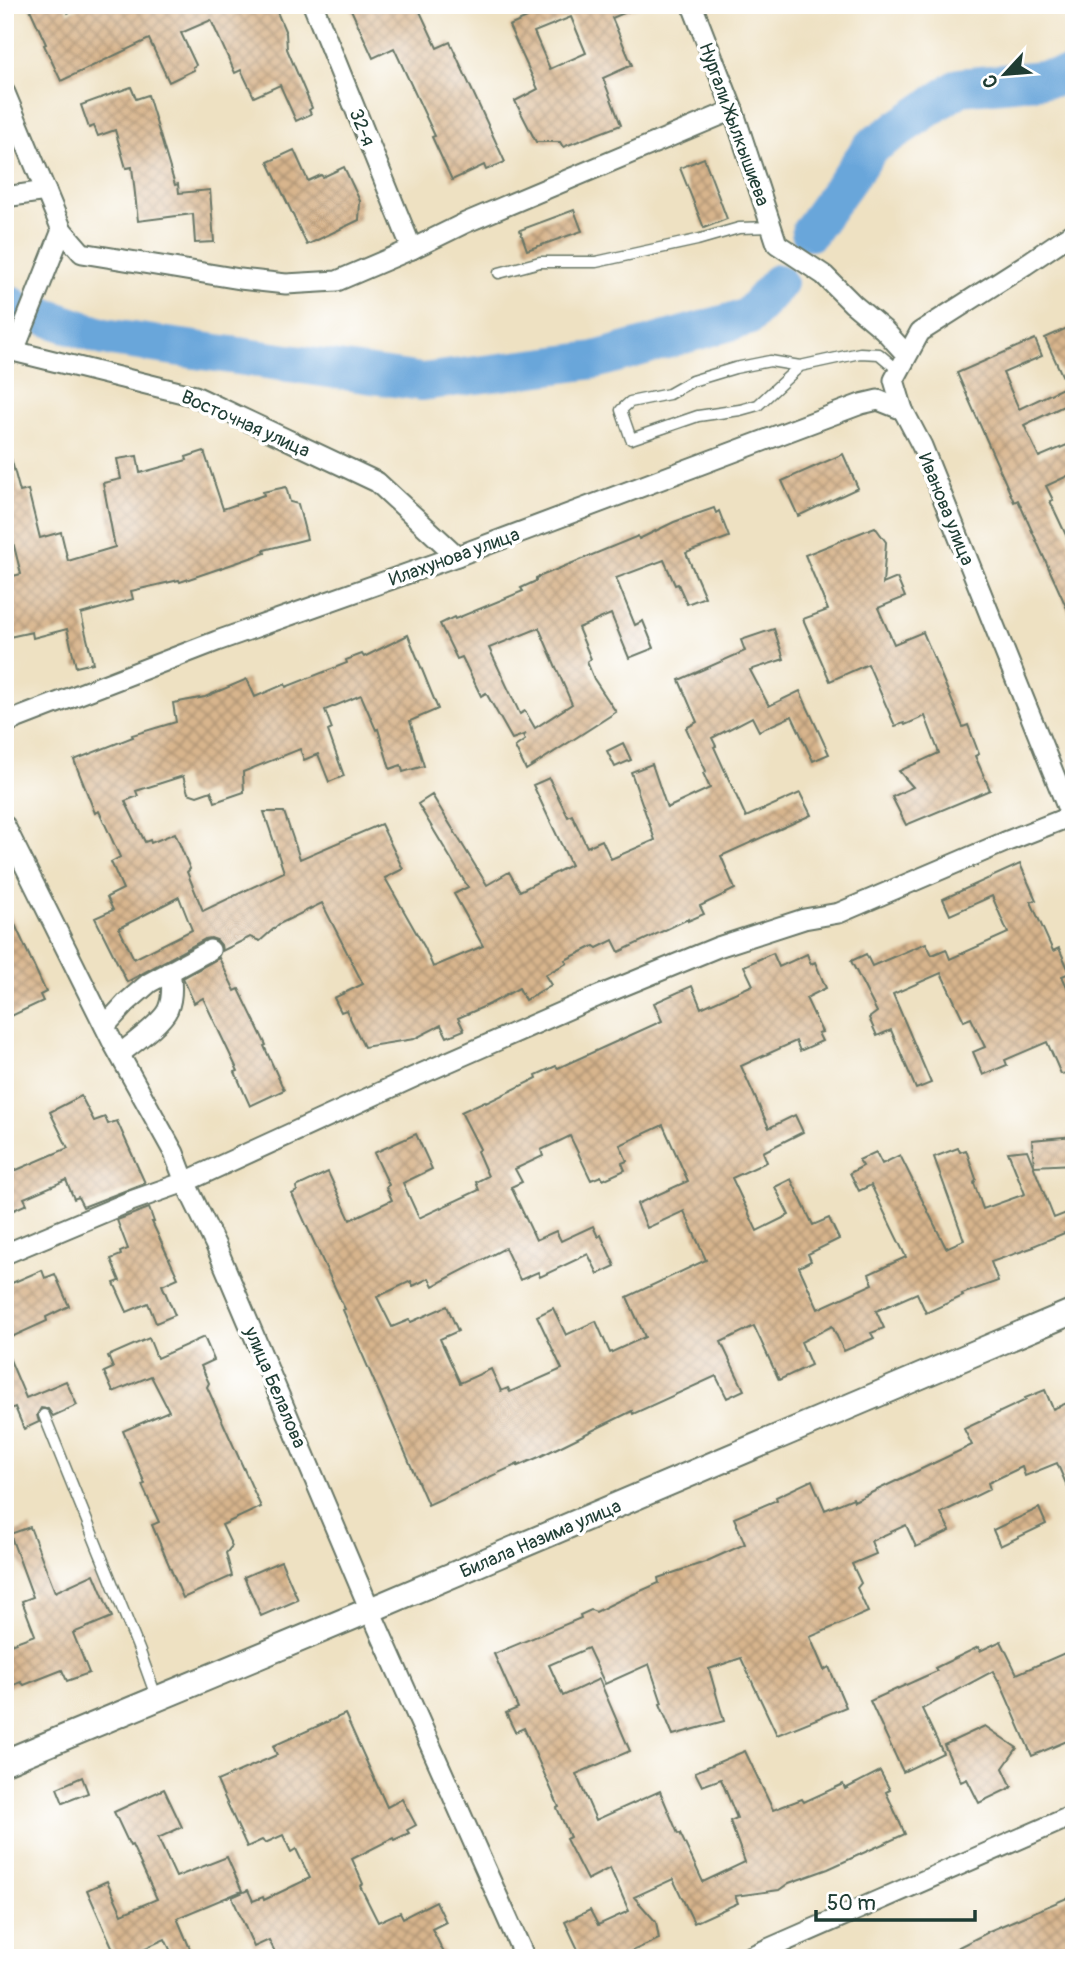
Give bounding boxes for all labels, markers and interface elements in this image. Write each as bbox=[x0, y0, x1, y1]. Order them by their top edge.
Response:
north arrow bbox=[970, 38, 1040, 108]
street label: Нургали Жылкышиева bbox=[693, 39, 775, 209]
text: С bbox=[977, 70, 1004, 92]
street label: 32-я bbox=[344, 105, 380, 150]
street label: Восточная улица bbox=[178, 385, 314, 463]
street label: Иванова улица bbox=[913, 450, 980, 569]
street label: Илахунова улица bbox=[386, 522, 523, 592]
street label: улица Белалова bbox=[238, 1322, 311, 1452]
street label: Билала Назима улица bbox=[456, 1494, 625, 1584]
scale bar bbox=[816, 1879, 976, 1923]
text: 50 m bbox=[827, 1890, 876, 1917]

